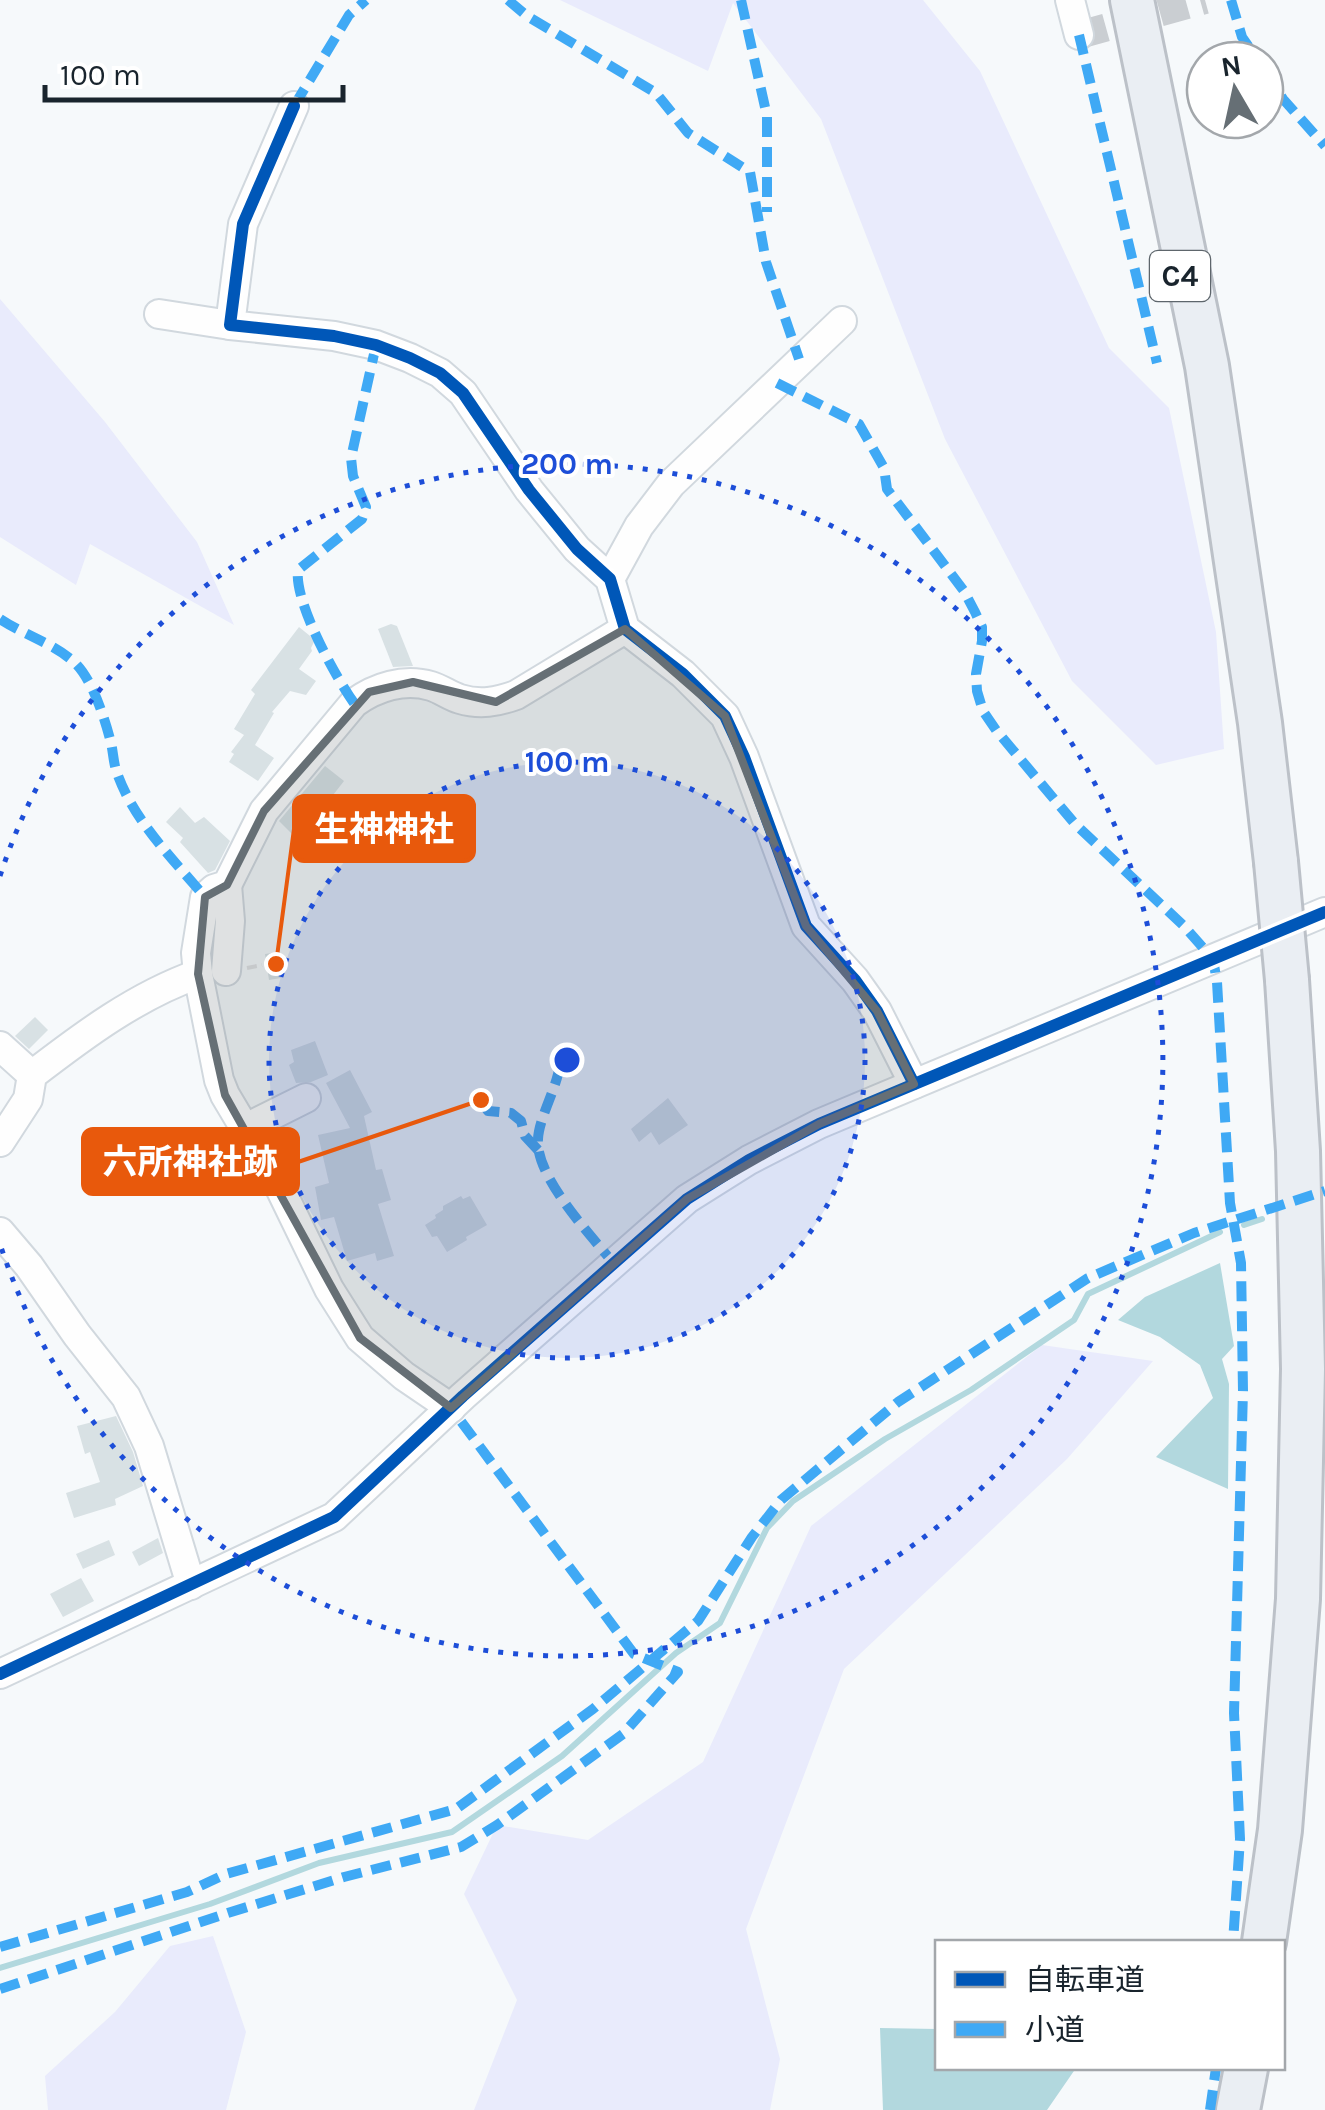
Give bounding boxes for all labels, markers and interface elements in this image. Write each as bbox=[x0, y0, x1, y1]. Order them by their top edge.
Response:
scale bar bbox=[45, 40, 342, 102]
north arrow bbox=[1185, 40, 1285, 140]
text: N bbox=[1219, 48, 1244, 84]
text: 100 m bbox=[60, 57, 141, 93]
road number: C4 bbox=[1150, 251, 1210, 301]
text: 200 m bbox=[521, 446, 613, 482]
text: 100 m bbox=[525, 744, 609, 780]
callout: 生神神社 bbox=[294, 796, 474, 861]
text: 生神神社 bbox=[314, 809, 454, 850]
centre of rings bbox=[549, 1042, 585, 1078]
callout: 六所神社跡 bbox=[83, 1129, 298, 1194]
text: 六所神社跡 bbox=[102, 1142, 278, 1183]
legend bbox=[935, 1940, 1285, 2070]
text: 自転車道 bbox=[1025, 1962, 1145, 1998]
text: 小道 bbox=[1025, 2012, 1085, 2048]

